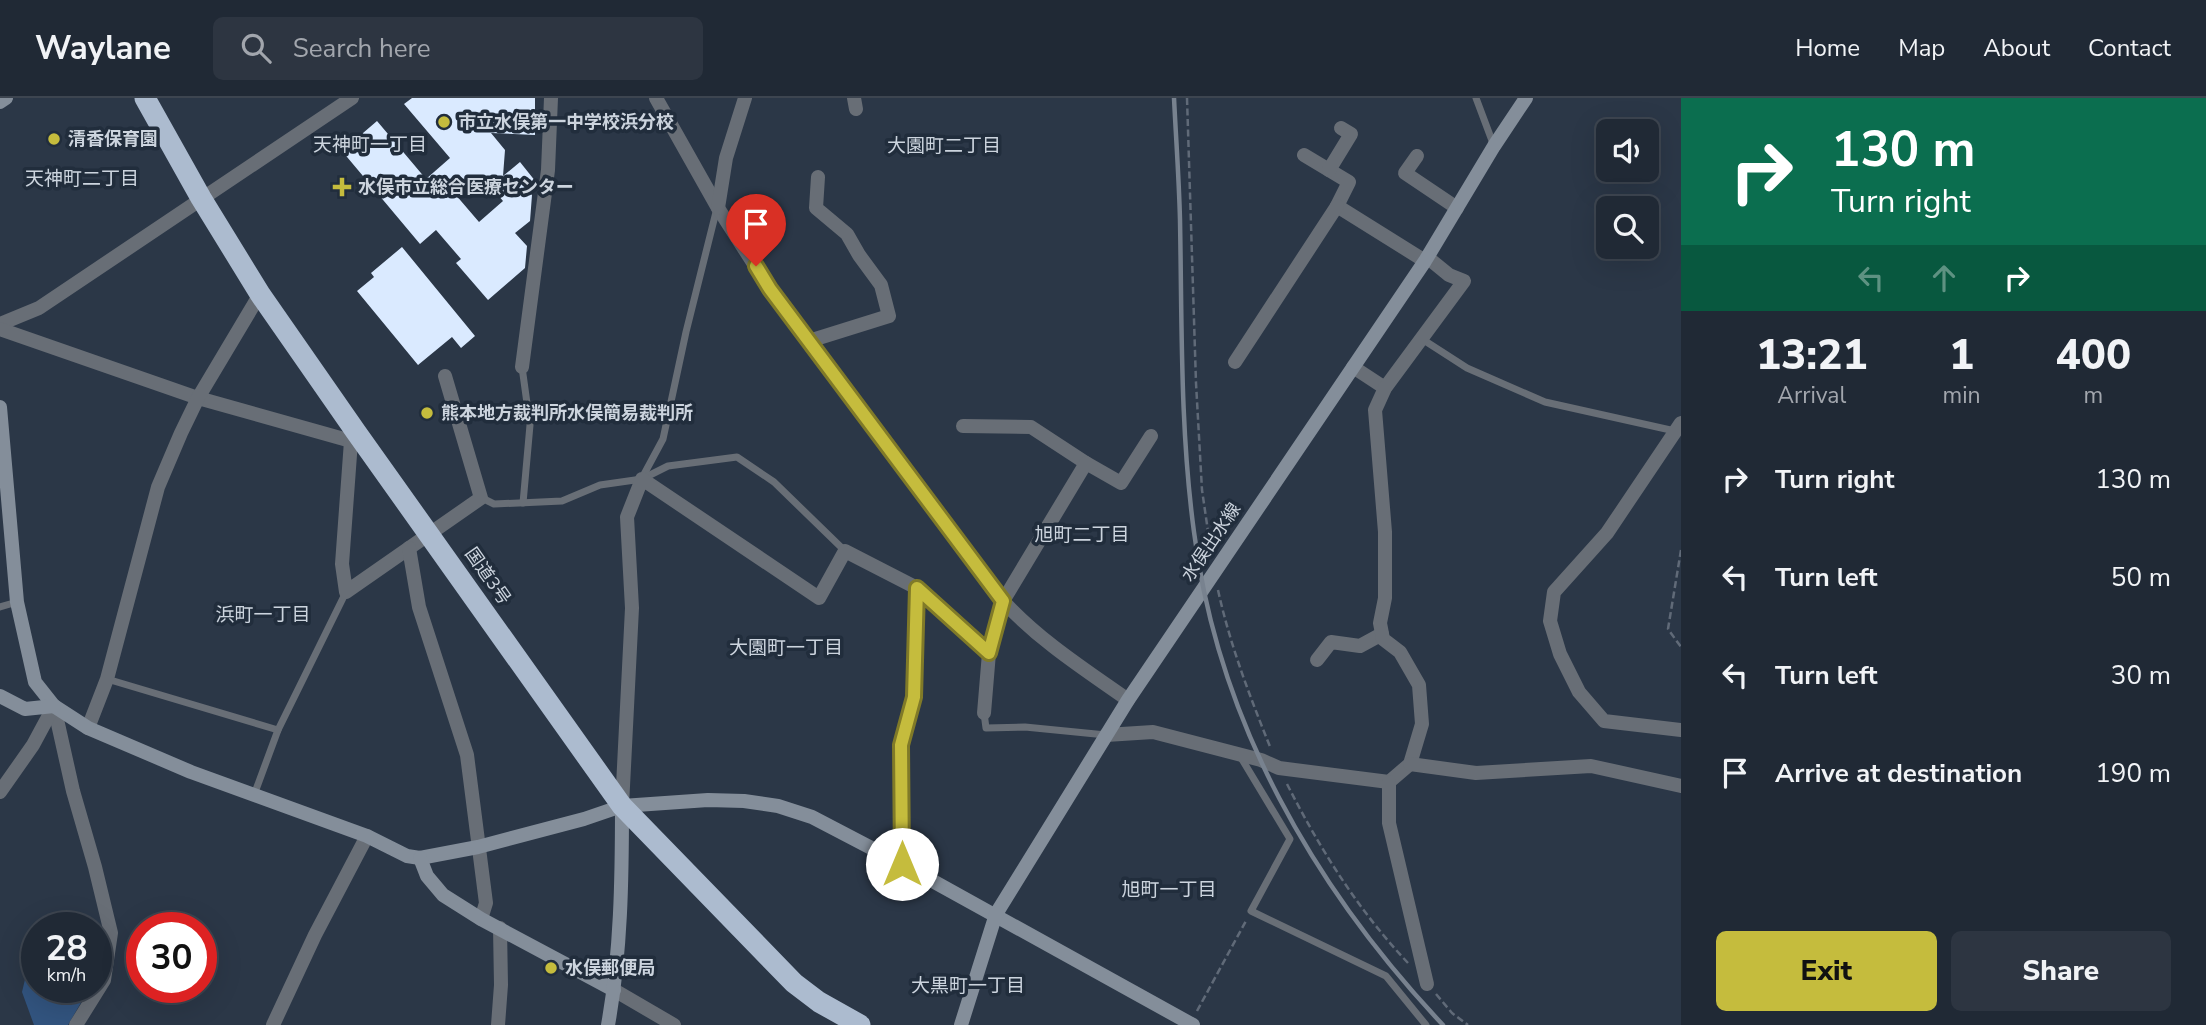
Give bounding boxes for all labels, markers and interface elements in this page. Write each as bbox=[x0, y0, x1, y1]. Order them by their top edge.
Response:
search box bbox=[213, 17, 703, 80]
text: Waylane bbox=[35, 26, 171, 71]
icon: search bbox=[237, 29, 275, 67]
text: Search here bbox=[293, 31, 431, 66]
text: Home bbox=[1795, 32, 1860, 64]
text: Map bbox=[1898, 32, 1945, 64]
text: About bbox=[1983, 32, 2050, 64]
text: Contact bbox=[2088, 32, 2171, 64]
place label: 市立水俣第一中学校浜分校 bbox=[458, 110, 674, 134]
marker: 市立水俣第一中学校浜分校 bbox=[436, 114, 452, 130]
text: 130 m bbox=[1831, 116, 1975, 183]
map controls bbox=[1596, 119, 1659, 259]
button: sound bbox=[1596, 119, 1659, 182]
icon: right bbox=[1716, 126, 1807, 217]
place label: 清香保育園 bbox=[68, 127, 158, 151]
marker: 清香保育園 bbox=[46, 131, 62, 147]
district label: 天神町一丁目 bbox=[313, 132, 427, 158]
district label: 大園町二丁目 bbox=[887, 133, 1001, 159]
district label: 天神町二丁目 bbox=[25, 166, 139, 192]
place label: 水俣市立総合医療センター bbox=[358, 175, 574, 199]
marker: 水俣市立総合医療センター bbox=[332, 177, 352, 197]
text: Turn right bbox=[1831, 180, 1971, 223]
pin bbox=[726, 194, 786, 266]
button: search bbox=[1596, 196, 1659, 259]
icon: arrive bbox=[737, 205, 775, 243]
icon: left bbox=[1852, 259, 1890, 297]
icon: ahead bbox=[1925, 259, 1963, 297]
icon: right bbox=[1998, 259, 2036, 297]
text: 13:21 bbox=[1756, 327, 1868, 384]
text: 1 bbox=[1949, 327, 1974, 384]
text: 400 bbox=[2056, 327, 2131, 384]
text: Arrival bbox=[1777, 380, 1846, 411]
text: min bbox=[1943, 380, 1981, 411]
text: m bbox=[2083, 380, 2103, 411]
place label: 熊本地方裁判所水俣簡易裁判所 bbox=[441, 401, 693, 425]
marker: 熊本地方裁判所水俣簡易裁判所 bbox=[419, 405, 435, 421]
icon: right bbox=[1716, 460, 1754, 498]
text: Turn right bbox=[1775, 462, 1894, 497]
text: 130 m bbox=[2095, 462, 2171, 497]
street label: 水俣出水線 bbox=[1176, 498, 1246, 586]
district label: 旭町二丁目 bbox=[1034, 522, 1130, 548]
street label: 国道3号 bbox=[460, 543, 516, 609]
icon: left bbox=[1716, 558, 1754, 596]
text: Turn left bbox=[1775, 560, 1878, 595]
text: 50 m bbox=[2111, 560, 2171, 595]
district label: 浜町一丁目 bbox=[215, 602, 311, 628]
district label: 大園町一丁目 bbox=[729, 635, 843, 661]
icon: left bbox=[1716, 656, 1754, 694]
text: Turn left bbox=[1775, 658, 1878, 693]
text: 30 m bbox=[2111, 658, 2171, 693]
icon: arrive bbox=[1716, 754, 1754, 792]
text: Arrive at destination bbox=[1775, 756, 2022, 791]
text: 190 m bbox=[2095, 756, 2171, 791]
position arrow bbox=[865, 827, 939, 901]
district label: 旭町一丁目 bbox=[1121, 877, 1217, 903]
speed limit sign: 30 bbox=[126, 912, 217, 1003]
text: 28 bbox=[45, 925, 88, 972]
button: Exit bbox=[1716, 931, 1937, 1011]
button: Share bbox=[1951, 931, 2171, 1011]
place label: 水俣郵便局 bbox=[565, 956, 655, 980]
marker: 水俣郵便局 bbox=[543, 960, 559, 976]
text: km/h bbox=[47, 963, 86, 987]
district label: 大黒町一丁目 bbox=[911, 973, 1025, 999]

